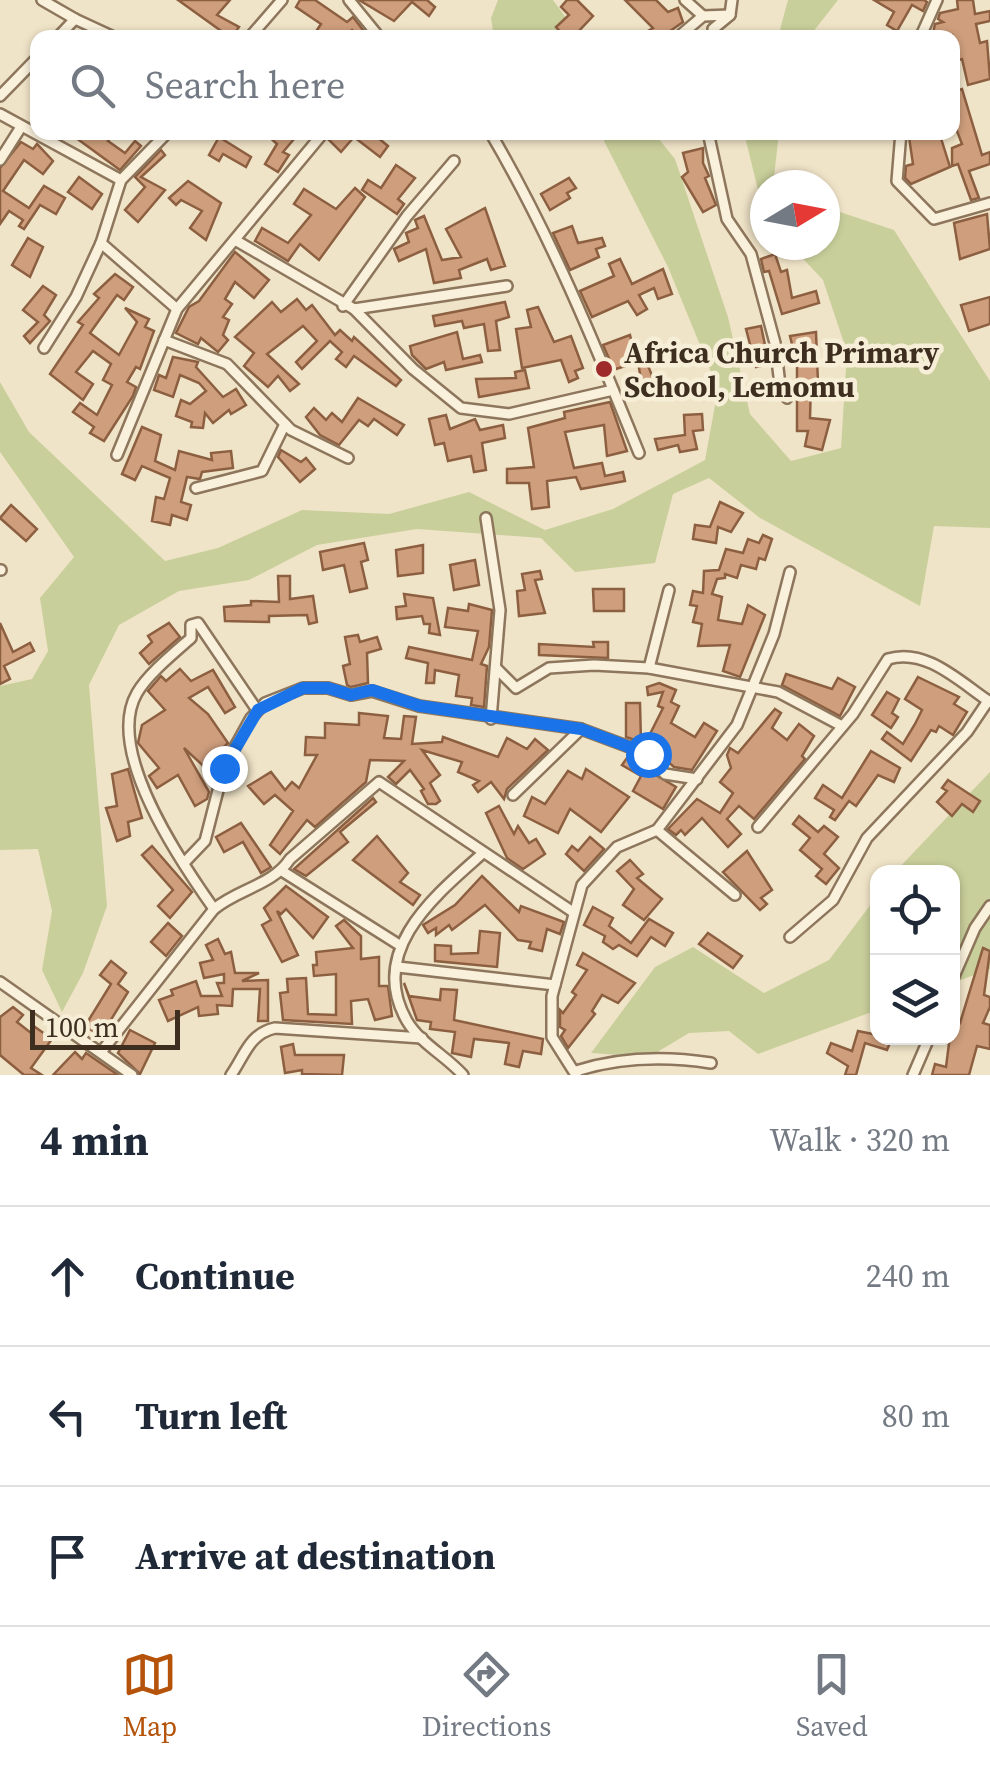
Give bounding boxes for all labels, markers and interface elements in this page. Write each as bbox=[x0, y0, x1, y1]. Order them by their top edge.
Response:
search box bbox=[30, 30, 960, 140]
icon: search bbox=[65, 58, 120, 113]
text: Search here bbox=[145, 59, 345, 111]
north arrow bbox=[750, 170, 840, 260]
place label: Africa Church Primary School, Lemomu bbox=[624, 332, 939, 407]
marker: Africa Church Primary School, Lemomu bbox=[593, 358, 615, 380]
route start bbox=[626, 732, 672, 778]
route end bbox=[202, 746, 248, 792]
map controls bbox=[870, 865, 960, 1045]
button: locate bbox=[870, 865, 960, 955]
button: layers bbox=[870, 955, 960, 1045]
scale bar bbox=[30, 1005, 180, 1050]
text: 100 m bbox=[45, 1008, 119, 1046]
text: 4 min bbox=[40, 1111, 149, 1169]
text: Walk · 320 m bbox=[769, 1118, 950, 1162]
icon: ahead bbox=[40, 1249, 95, 1304]
text: Continue bbox=[135, 1250, 295, 1302]
text: 240 m bbox=[866, 1254, 950, 1298]
icon: left bbox=[40, 1389, 95, 1444]
text: Turn left bbox=[135, 1390, 287, 1442]
text: 80 m bbox=[882, 1394, 950, 1438]
icon: arrive bbox=[40, 1529, 95, 1584]
text: Arrive at destination bbox=[135, 1530, 496, 1582]
tab: Map bbox=[122, 1647, 177, 1745]
tab: Directions bbox=[422, 1647, 551, 1745]
tab: Saved bbox=[796, 1647, 868, 1745]

